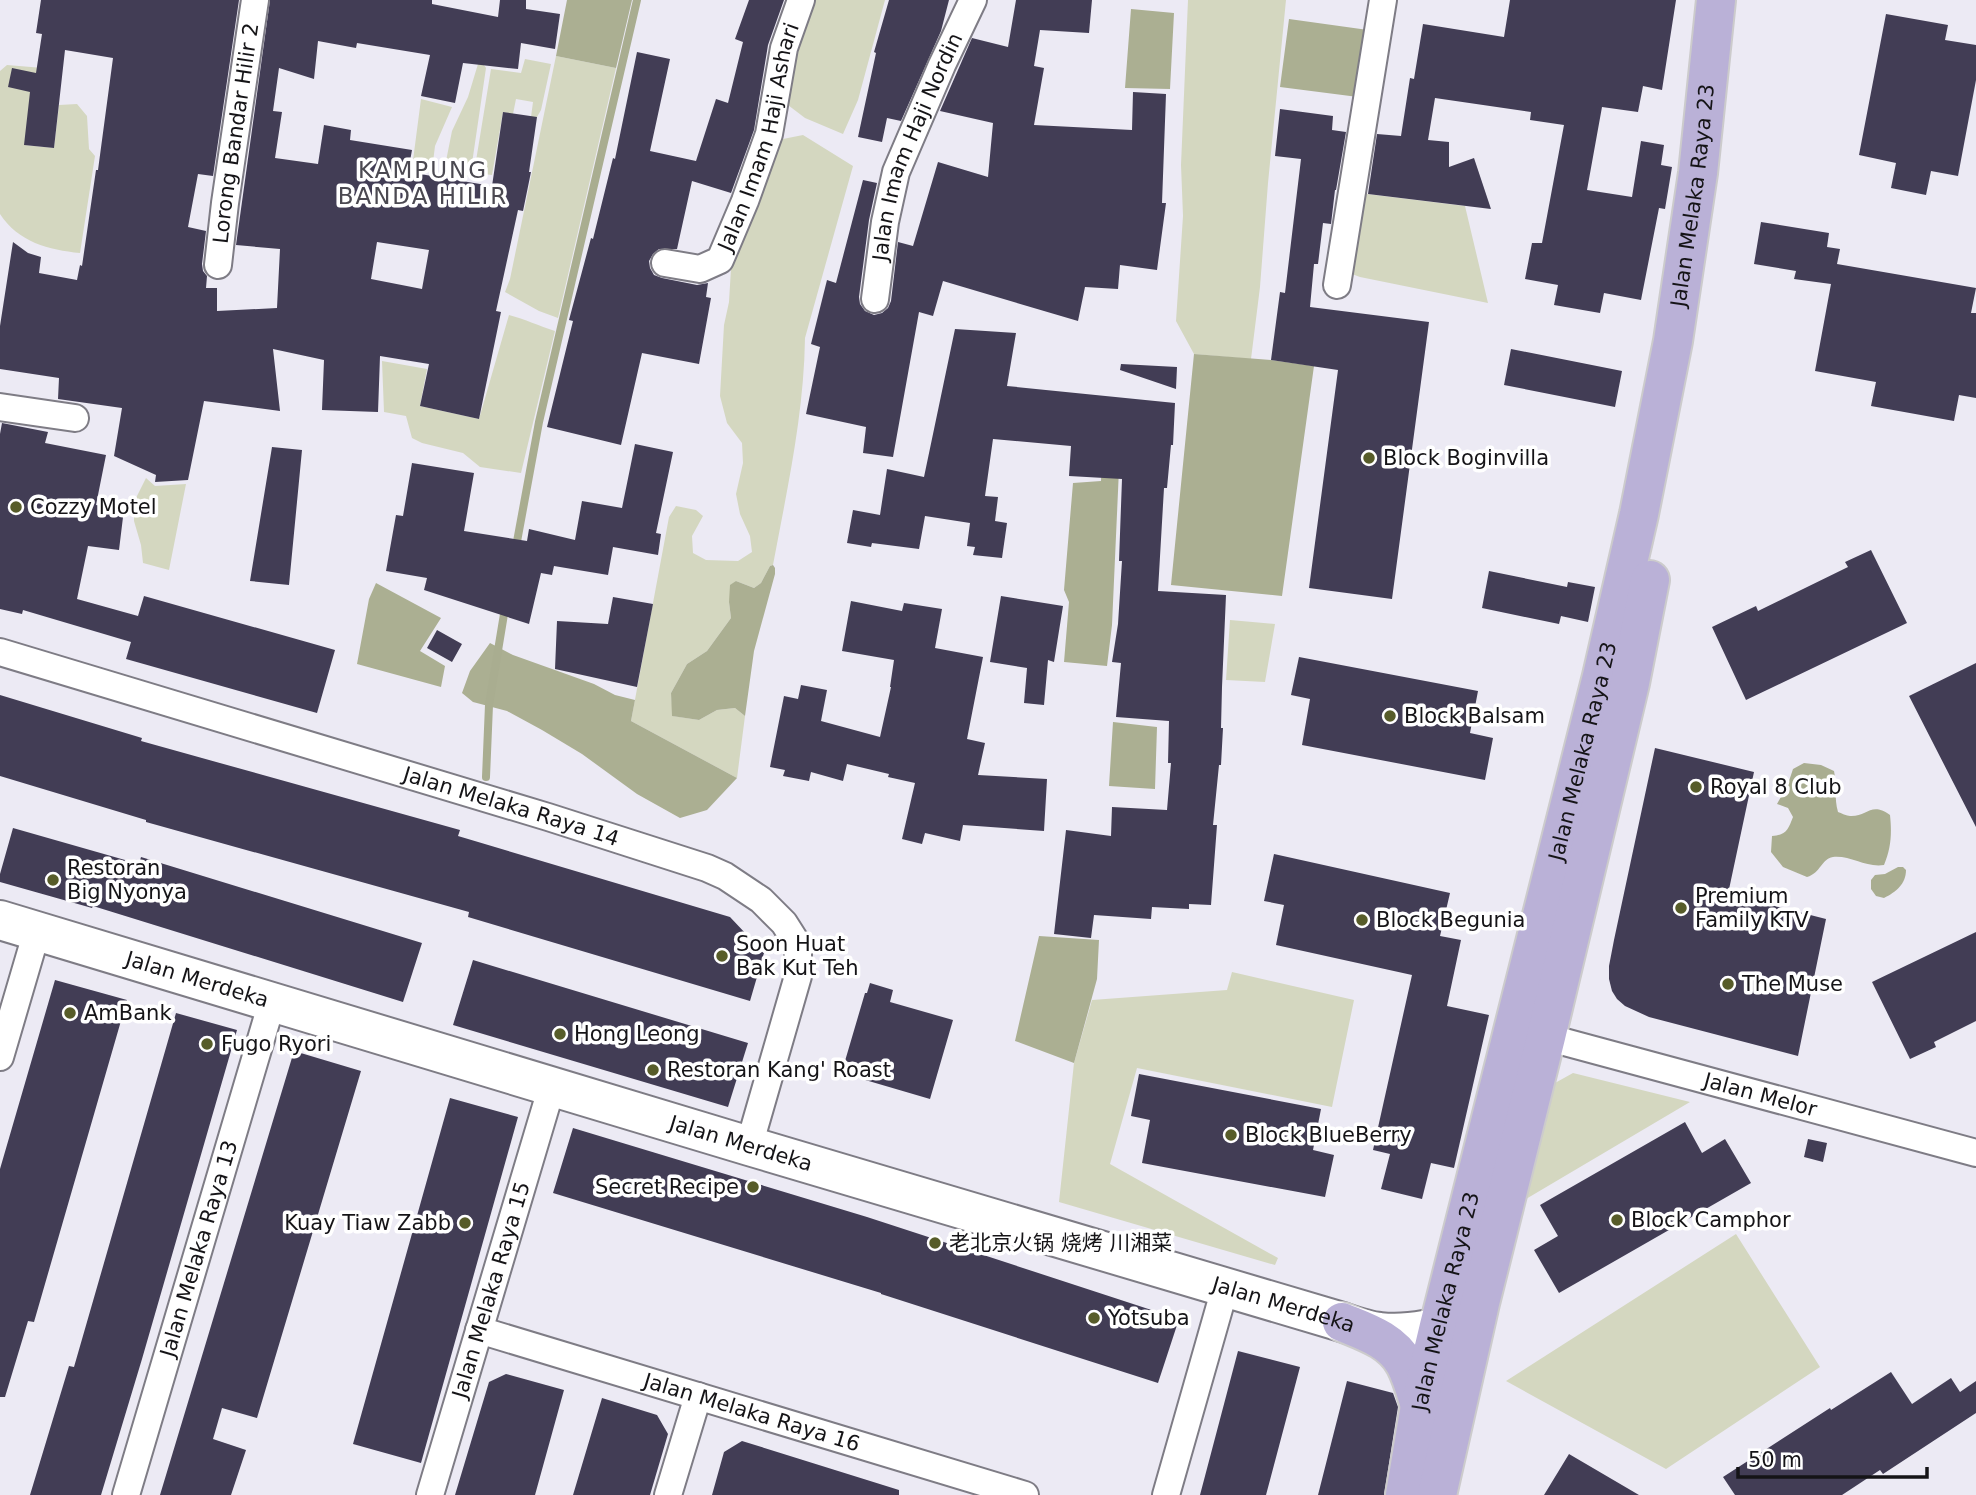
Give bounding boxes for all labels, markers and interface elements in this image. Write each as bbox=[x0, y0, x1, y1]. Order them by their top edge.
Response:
street label: Jalan Imam Haji Ashari bbox=[712, 20, 804, 257]
street label: Lorong Bandar Hilir 2 bbox=[209, 21, 263, 245]
street label: Jalan Imam Haji Nordin bbox=[868, 29, 968, 264]
street label: Jalan Melaka Raya 23 bbox=[1666, 83, 1719, 311]
district label: KAMPUNG BANDA HILIR bbox=[338, 157, 508, 209]
place label: Block Boginvilla bbox=[1383, 446, 1549, 470]
marker: Block Boginvilla bbox=[1361, 450, 1377, 466]
place label: Cozzy Motel bbox=[30, 495, 157, 519]
marker: Cozzy Motel bbox=[8, 499, 24, 515]
street label: Jalan Melaka Raya 23 bbox=[1544, 639, 1621, 865]
place label: Block Balsam bbox=[1404, 704, 1545, 728]
marker: Block Balsam bbox=[1382, 708, 1398, 724]
street label: Jalan Melaka Raya 14 bbox=[398, 762, 622, 851]
place label: Royal 8 Club bbox=[1710, 775, 1841, 799]
marker: Royal 8 Club bbox=[1688, 779, 1704, 795]
place label: Restoran Big Nyonya bbox=[67, 856, 187, 904]
marker: Restoran Big Nyonya bbox=[45, 872, 61, 888]
place label: Premium Family KTV bbox=[1695, 884, 1809, 932]
marker: Premium Family KTV bbox=[1673, 900, 1689, 916]
place label: Block Begunia bbox=[1376, 908, 1525, 932]
marker: Block Begunia bbox=[1354, 912, 1370, 928]
place label: Soon Huat Bak Kut Teh bbox=[736, 932, 859, 980]
street label: Jalan Merdeka bbox=[121, 946, 272, 1012]
marker: Soon Huat Bak Kut Teh bbox=[714, 948, 730, 964]
place label: The Muse bbox=[1741, 972, 1843, 996]
marker: The Muse bbox=[1720, 976, 1736, 992]
place label: AmBank bbox=[84, 1001, 172, 1025]
marker: AmBank bbox=[62, 1005, 78, 1021]
place label: Hong Leong bbox=[574, 1022, 700, 1046]
marker: Hong Leong bbox=[552, 1026, 568, 1042]
place label: Fugo Ryori bbox=[221, 1032, 331, 1056]
marker: Fugo Ryori bbox=[199, 1036, 215, 1052]
place label: Restoran Kang' Roast bbox=[667, 1058, 891, 1082]
marker: Restoran Kang' Roast bbox=[645, 1062, 661, 1078]
street label: Jalan Melor bbox=[1699, 1068, 1820, 1122]
street label: Jalan Merdeka bbox=[665, 1110, 815, 1176]
place label: Block BlueBerry bbox=[1245, 1123, 1412, 1147]
marker: Block BlueBerry bbox=[1223, 1127, 1239, 1143]
street label: Jalan Melaka Raya 13 bbox=[155, 1137, 242, 1362]
place label: Secret Recipe bbox=[595, 1175, 739, 1199]
street label: Jalan Melaka Raya 15 bbox=[447, 1179, 535, 1403]
marker: Secret Recipe bbox=[745, 1179, 761, 1195]
street label: Jalan Melaka Raya 23 bbox=[1407, 1189, 1484, 1415]
place label: Block Camphor bbox=[1631, 1208, 1791, 1232]
place label: Kuay Tiaw Zabb bbox=[284, 1211, 451, 1235]
marker: Block Camphor bbox=[1609, 1212, 1625, 1228]
marker: Kuay Tiaw Zabb bbox=[457, 1215, 473, 1231]
place label: 老北京火锅 烧烤 川湘菜 bbox=[949, 1231, 1172, 1255]
marker: 老北京火锅 烧烤 川湘菜 bbox=[927, 1235, 943, 1251]
street label: Jalan Merdeka bbox=[1207, 1272, 1358, 1337]
place label: Yotsuba bbox=[1107, 1306, 1190, 1330]
marker: Yotsuba bbox=[1086, 1310, 1102, 1326]
street label: Jalan Melaka Raya 16 bbox=[639, 1368, 863, 1456]
scale bar bbox=[1738, 1436, 1927, 1480]
text: 50 m bbox=[1748, 1448, 1802, 1472]

